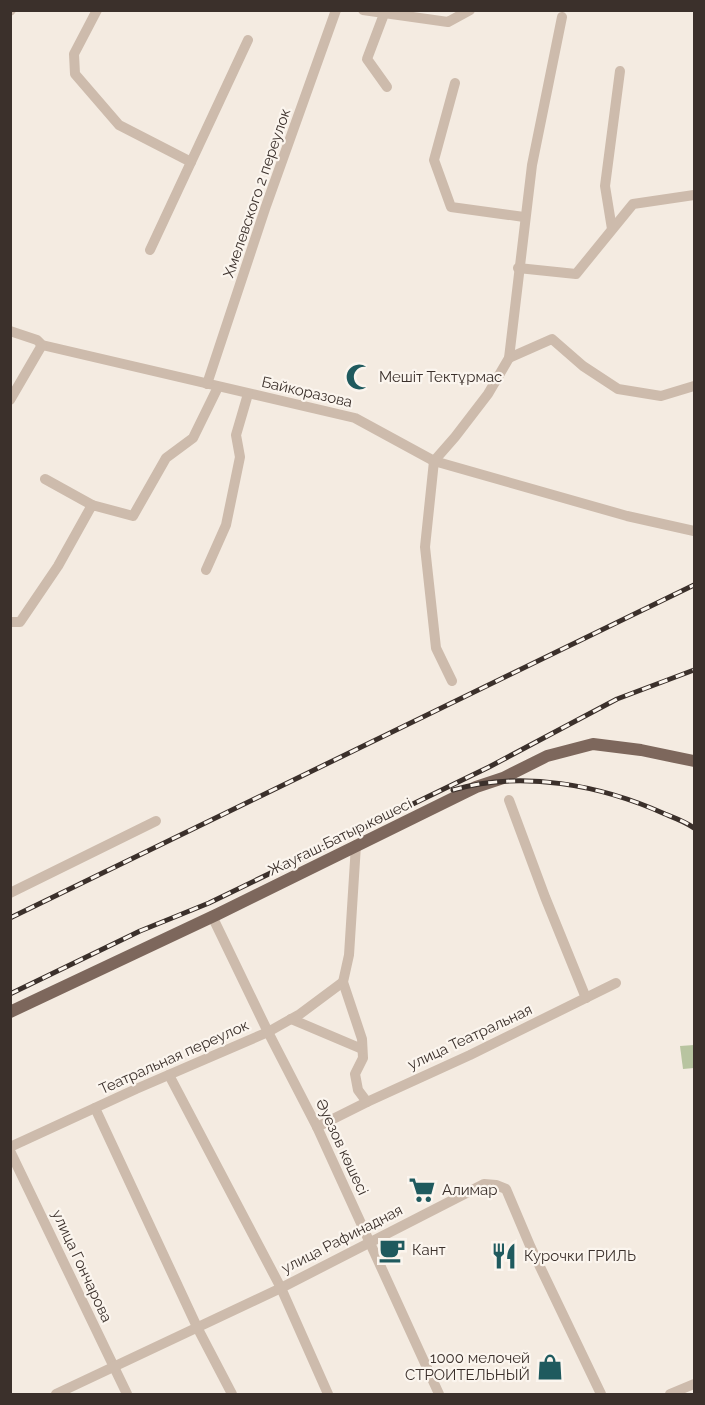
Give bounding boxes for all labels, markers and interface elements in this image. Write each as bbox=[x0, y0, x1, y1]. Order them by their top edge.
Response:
street label: Хмелевского 2 переулок bbox=[220, 106, 295, 280]
mosque icon: Мешіт Тектұрмас bbox=[344, 362, 374, 392]
place label: Мешіт Тектұрмас bbox=[379, 368, 502, 386]
street label: Байкоразова bbox=[260, 373, 354, 411]
street label: Жауғаш Батыр көшесі bbox=[265, 794, 415, 880]
street label: улица Театральная bbox=[405, 1000, 535, 1074]
street label: Театральная переулок bbox=[96, 1016, 252, 1098]
street label: Әуезов көшесі bbox=[312, 1096, 372, 1198]
supermarket icon: Алимар bbox=[407, 1175, 437, 1205]
place label: Алимар bbox=[442, 1181, 498, 1199]
street label: улица Рафинадная bbox=[278, 1201, 406, 1277]
street label: улица Гончарова bbox=[48, 1207, 116, 1325]
cafe icon: Кант bbox=[377, 1235, 407, 1265]
place label: Кант bbox=[412, 1241, 446, 1259]
restaurant icon: Курочки ГРИЛЬ bbox=[489, 1241, 519, 1271]
place label: Курочки ГРИЛЬ bbox=[524, 1247, 636, 1265]
place label: 1000 мелочей СТРОИТЕЛЬНЫЙ bbox=[405, 1349, 530, 1384]
shop icon: 1000 мелочей СТРОИТЕЛЬНЫЙ bbox=[535, 1352, 565, 1382]

